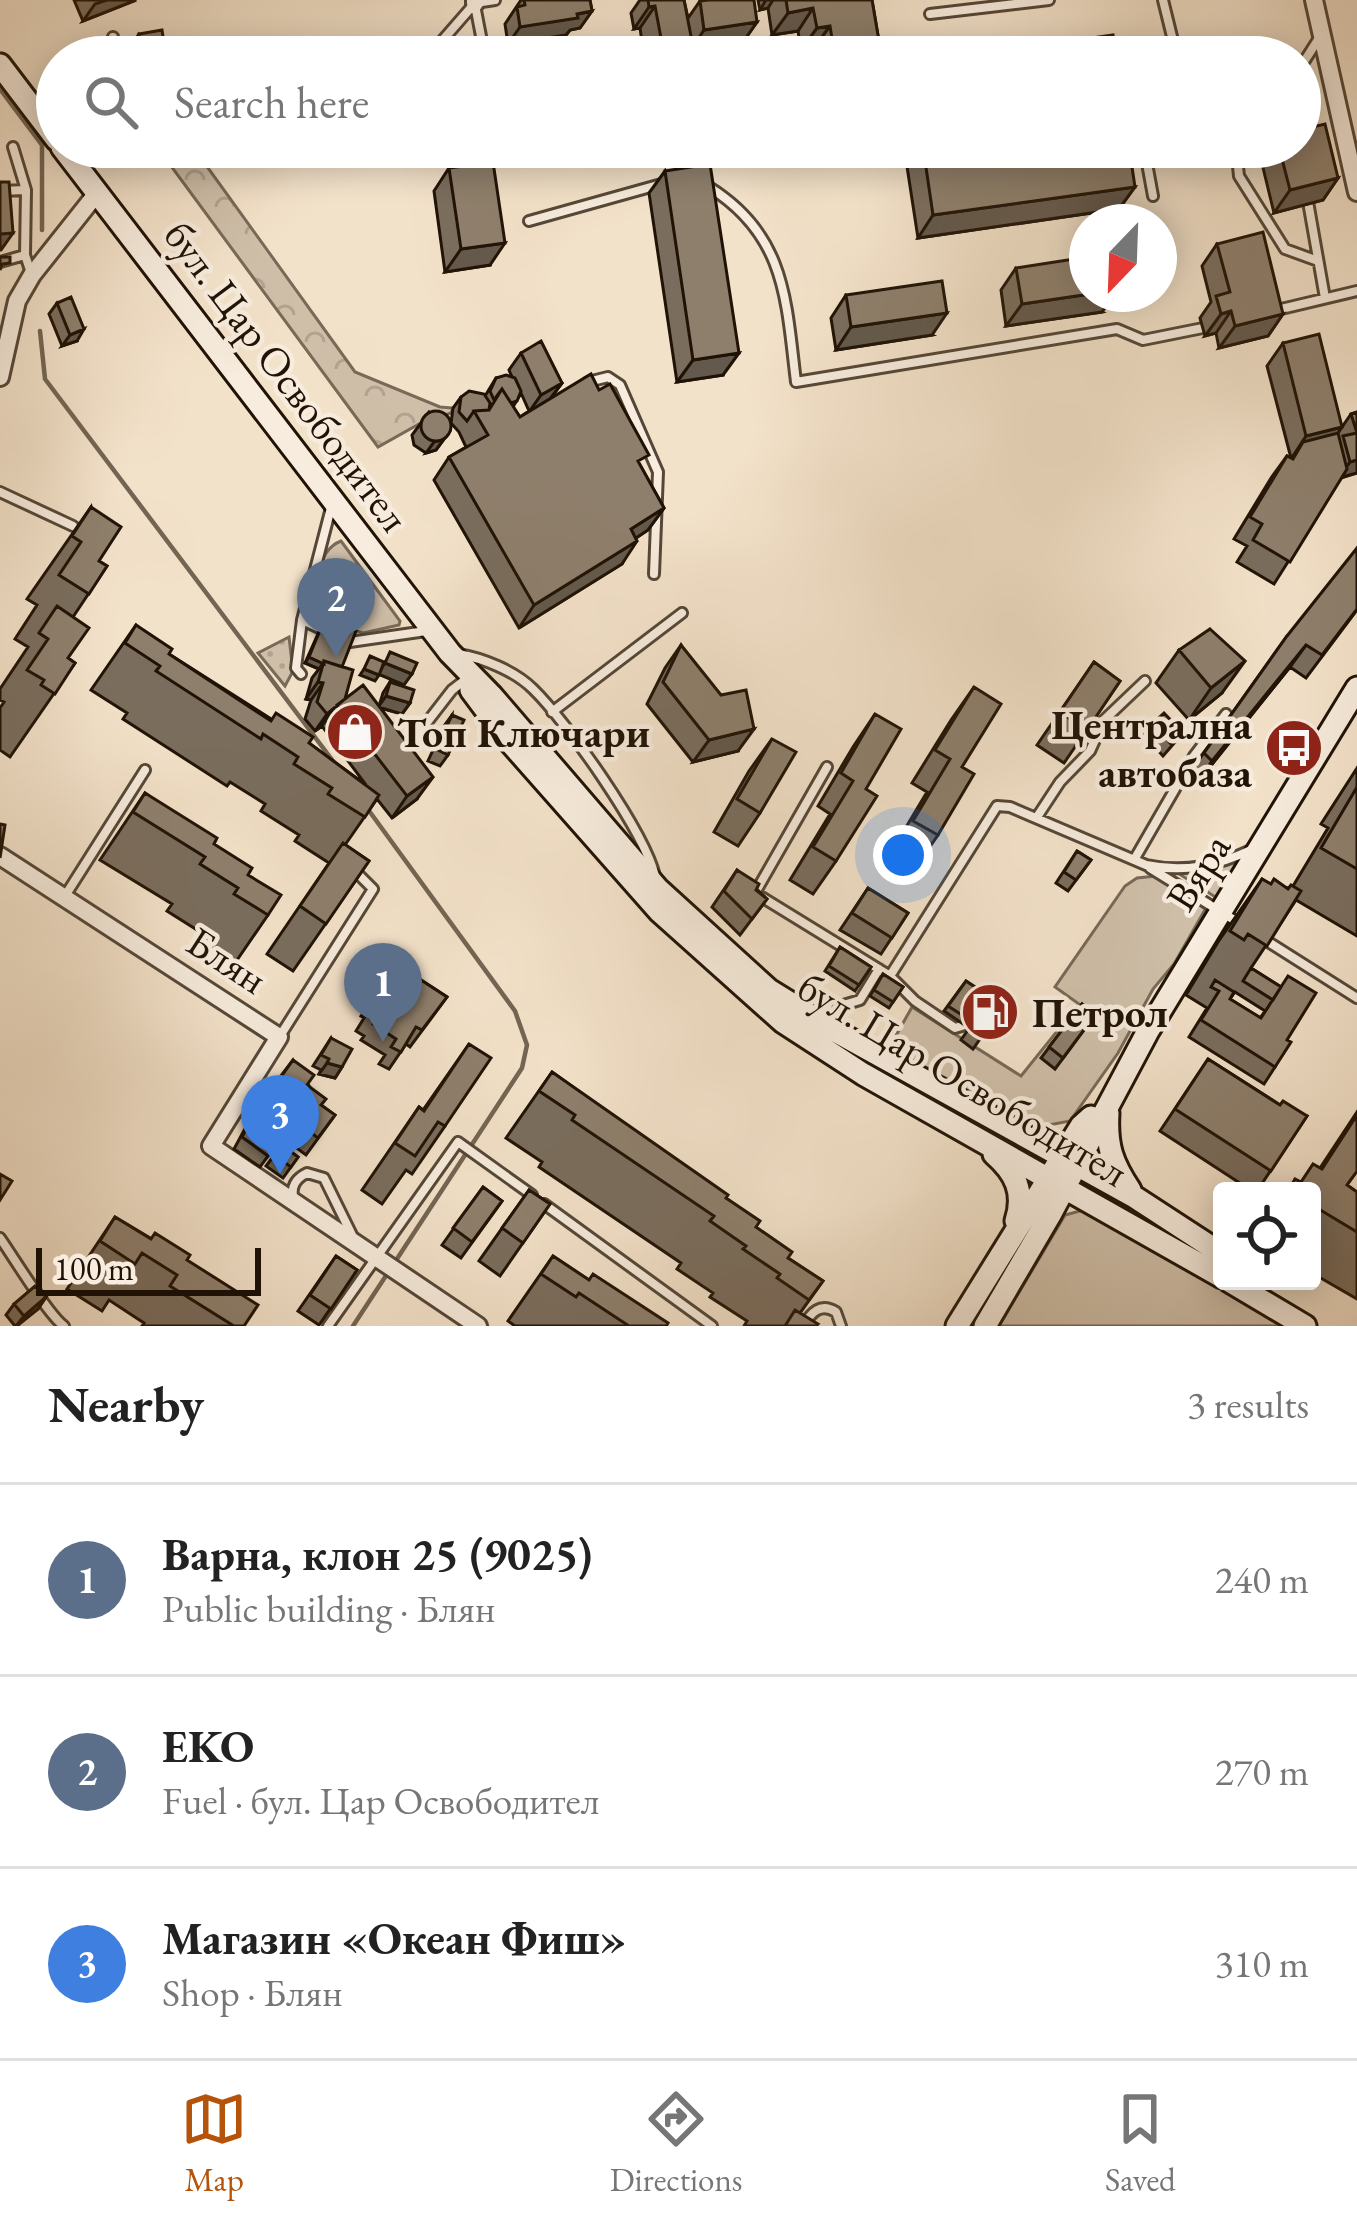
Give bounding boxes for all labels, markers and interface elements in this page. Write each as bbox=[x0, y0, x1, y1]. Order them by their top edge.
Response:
search box bbox=[36, 36, 1321, 168]
icon: search bbox=[78, 69, 144, 135]
text: Search here bbox=[174, 73, 369, 131]
north arrow bbox=[1069, 204, 1177, 312]
street label: бул. Цар Освободител bbox=[152, 209, 422, 543]
pin: 2 bbox=[297, 558, 375, 657]
place label: Централна автобаза bbox=[1051, 697, 1253, 800]
shop icon: Топ Ключари bbox=[324, 701, 386, 763]
place label: Топ Ключари bbox=[397, 705, 650, 760]
bus stop icon: Централна автобаза bbox=[1263, 717, 1325, 779]
street label: Вяра bbox=[1153, 823, 1243, 921]
your location bbox=[873, 825, 933, 885]
street label: Блян bbox=[176, 914, 278, 1006]
pin: 1 bbox=[344, 943, 422, 1042]
street label: бул. Цар Освободител bbox=[788, 959, 1138, 1199]
fuel station icon: Петрол bbox=[959, 981, 1021, 1043]
place label: Петрол bbox=[1032, 985, 1168, 1040]
pin: 3 bbox=[241, 1075, 319, 1174]
map controls bbox=[1213, 1182, 1321, 1290]
button: locate bbox=[1213, 1182, 1321, 1290]
scale bar bbox=[36, 1242, 261, 1295]
text: 100 m bbox=[54, 1247, 134, 1290]
text: Nearby bbox=[48, 1371, 204, 1437]
text: 3 results bbox=[1187, 1379, 1309, 1430]
text: Варна, клон 25 (9025) bbox=[162, 1525, 592, 1583]
text: 1 bbox=[77, 1554, 97, 1605]
text: 240 m bbox=[1215, 1554, 1309, 1605]
text: Public building · Блян bbox=[162, 1583, 495, 1634]
text: EKO bbox=[162, 1717, 254, 1775]
text: 2 bbox=[77, 1746, 97, 1797]
text: 270 m bbox=[1215, 1746, 1309, 1797]
text: Fuel · бул. Цар Освободител bbox=[162, 1775, 599, 1826]
text: Магазин «Океан Фиш» bbox=[162, 1909, 626, 1967]
text: 3 bbox=[77, 1938, 97, 1989]
text: 310 m bbox=[1215, 1938, 1309, 1989]
text: Shop · Блян bbox=[162, 1967, 343, 2018]
tab: Map bbox=[181, 2086, 247, 2201]
tab: Directions bbox=[610, 2086, 743, 2201]
tab: Saved bbox=[1105, 2086, 1176, 2201]

